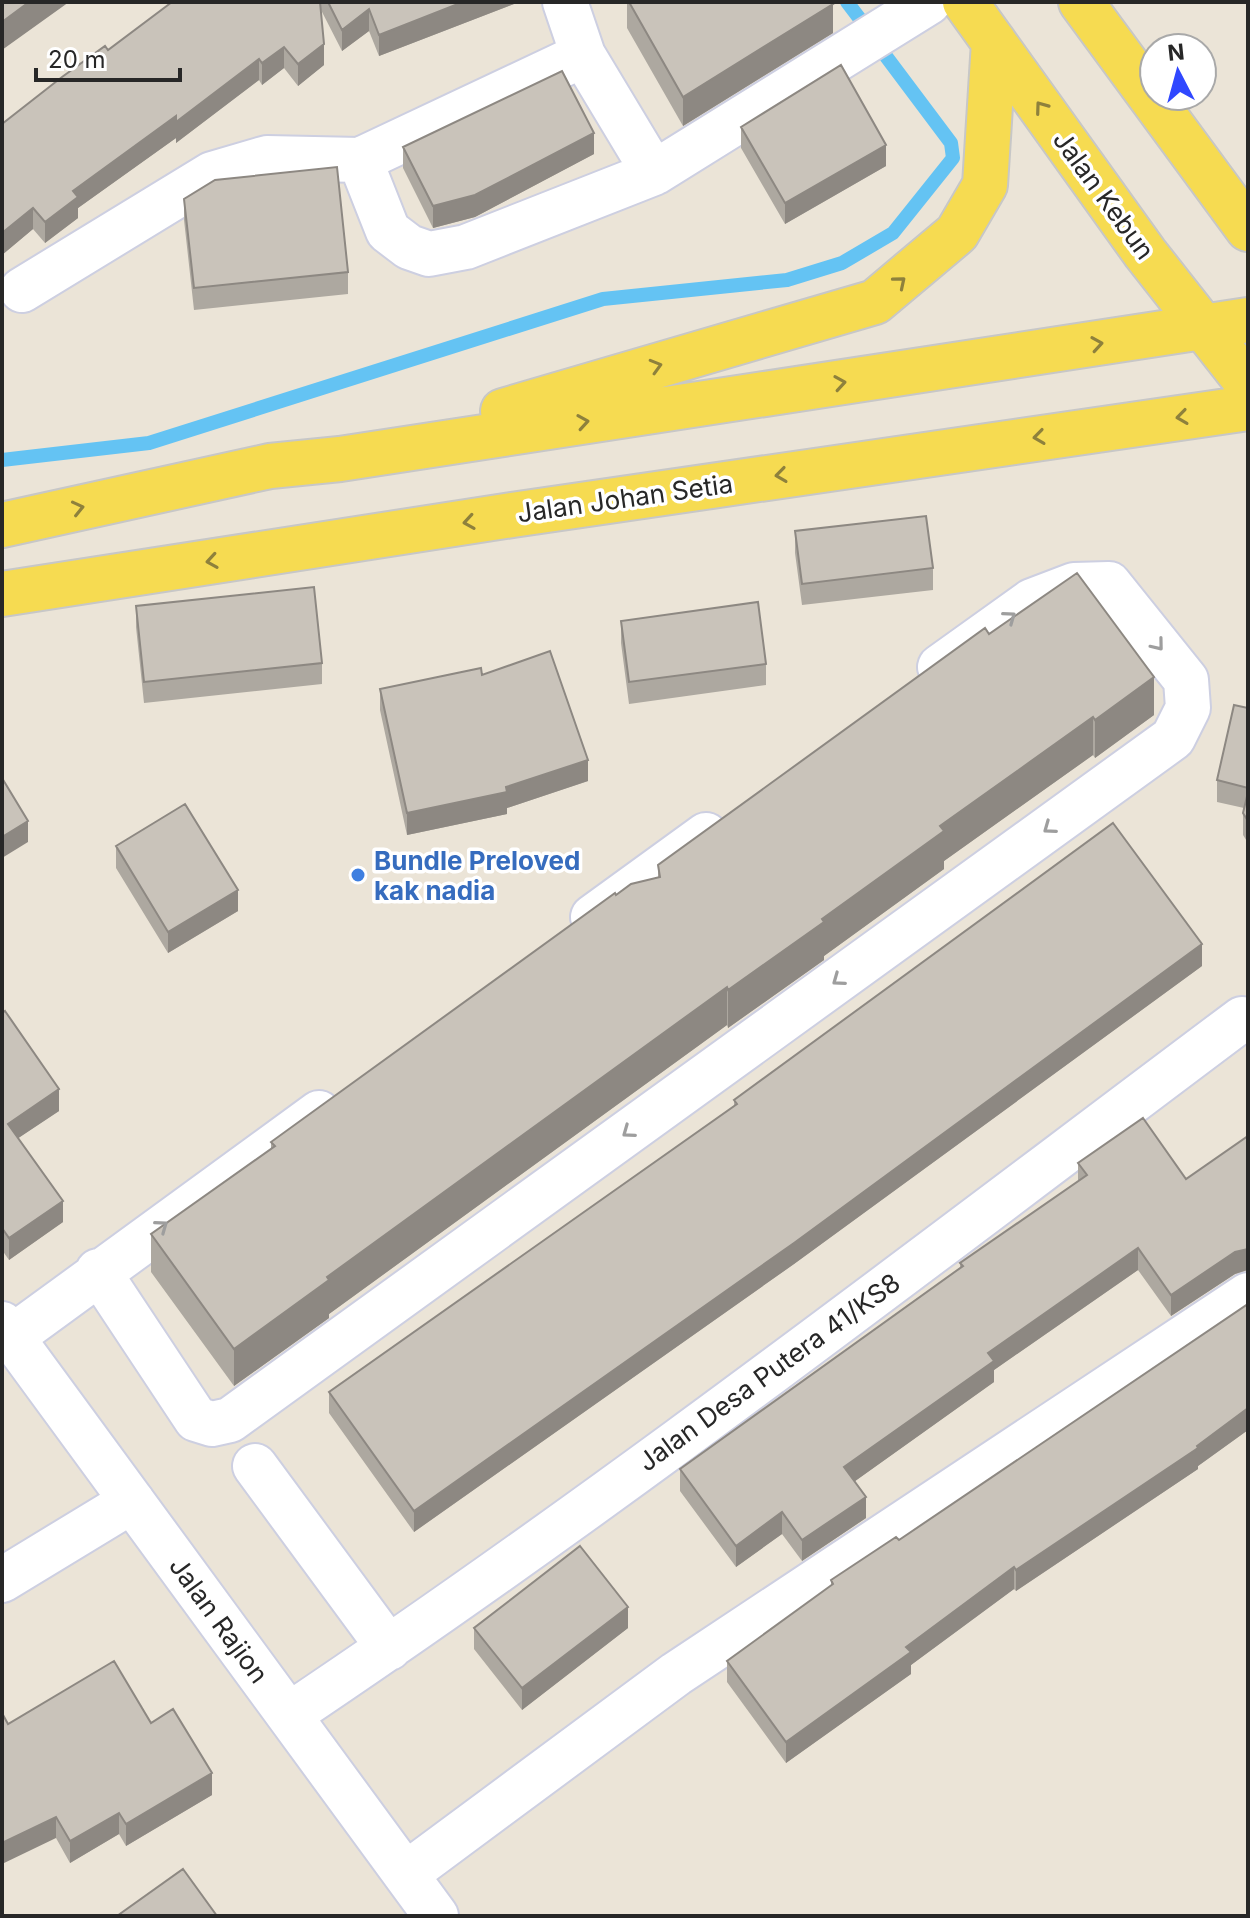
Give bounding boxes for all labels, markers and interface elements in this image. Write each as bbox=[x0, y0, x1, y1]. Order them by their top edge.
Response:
scale bar bbox=[36, 32, 180, 82]
north arrow bbox=[1138, 32, 1218, 112]
text: N bbox=[1166, 38, 1186, 66]
text: 20 m bbox=[48, 45, 106, 74]
one-way arrow bbox=[1036, 102, 1051, 116]
street label: Jalan Kebun bbox=[1047, 125, 1161, 265]
one-way arrow bbox=[890, 277, 905, 292]
one-way arrow bbox=[1090, 336, 1104, 353]
one-way arrow bbox=[649, 359, 663, 376]
one-way arrow bbox=[833, 375, 847, 392]
one-way arrow bbox=[1175, 408, 1189, 425]
one-way arrow bbox=[576, 414, 590, 431]
one-way arrow bbox=[1032, 428, 1045, 445]
one-way arrow bbox=[775, 466, 788, 483]
street label: Jalan Johan Setia bbox=[515, 468, 735, 528]
one-way arrow bbox=[71, 500, 84, 517]
one-way arrow bbox=[462, 512, 476, 529]
one-way arrow bbox=[205, 551, 219, 568]
one-way arrow bbox=[1001, 612, 1016, 627]
one-way arrow bbox=[1148, 636, 1163, 650]
one-way arrow bbox=[1043, 818, 1058, 832]
place label: Bundle Preloved kak nadia bbox=[374, 845, 580, 906]
marker: Bundle Preloved kak nadia bbox=[349, 866, 367, 884]
one-way arrow bbox=[833, 970, 847, 985]
one-way arrow bbox=[622, 1123, 636, 1137]
one-way arrow bbox=[153, 1221, 167, 1236]
street label: Jalan Desa Putera 41/KS8 bbox=[632, 1267, 906, 1477]
street label: Jalan Rajion bbox=[163, 1551, 275, 1689]

